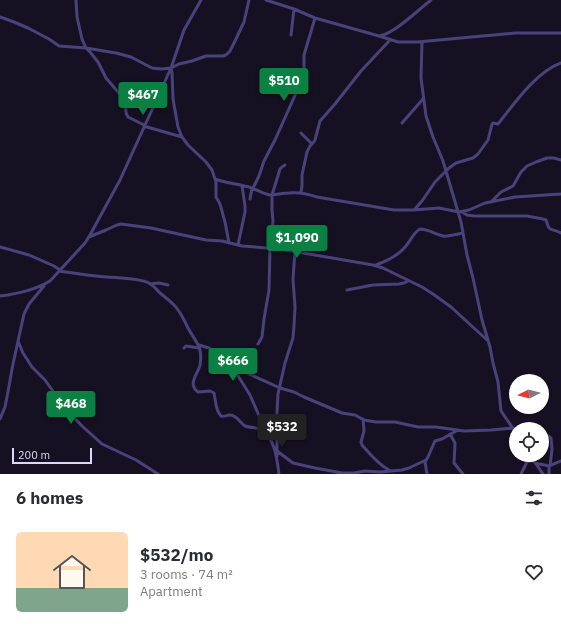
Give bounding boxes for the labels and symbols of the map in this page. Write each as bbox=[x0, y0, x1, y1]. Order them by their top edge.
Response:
pin: $510 bbox=[260, 68, 308, 102]
pin: $467 bbox=[119, 82, 167, 116]
pin: $1,090 bbox=[264, 225, 330, 259]
pin: $666 bbox=[209, 348, 257, 382]
north arrow bbox=[509, 374, 549, 414]
pin: $468 bbox=[47, 391, 95, 425]
pin: $532 bbox=[258, 414, 306, 448]
scale bar bbox=[12, 446, 92, 465]

